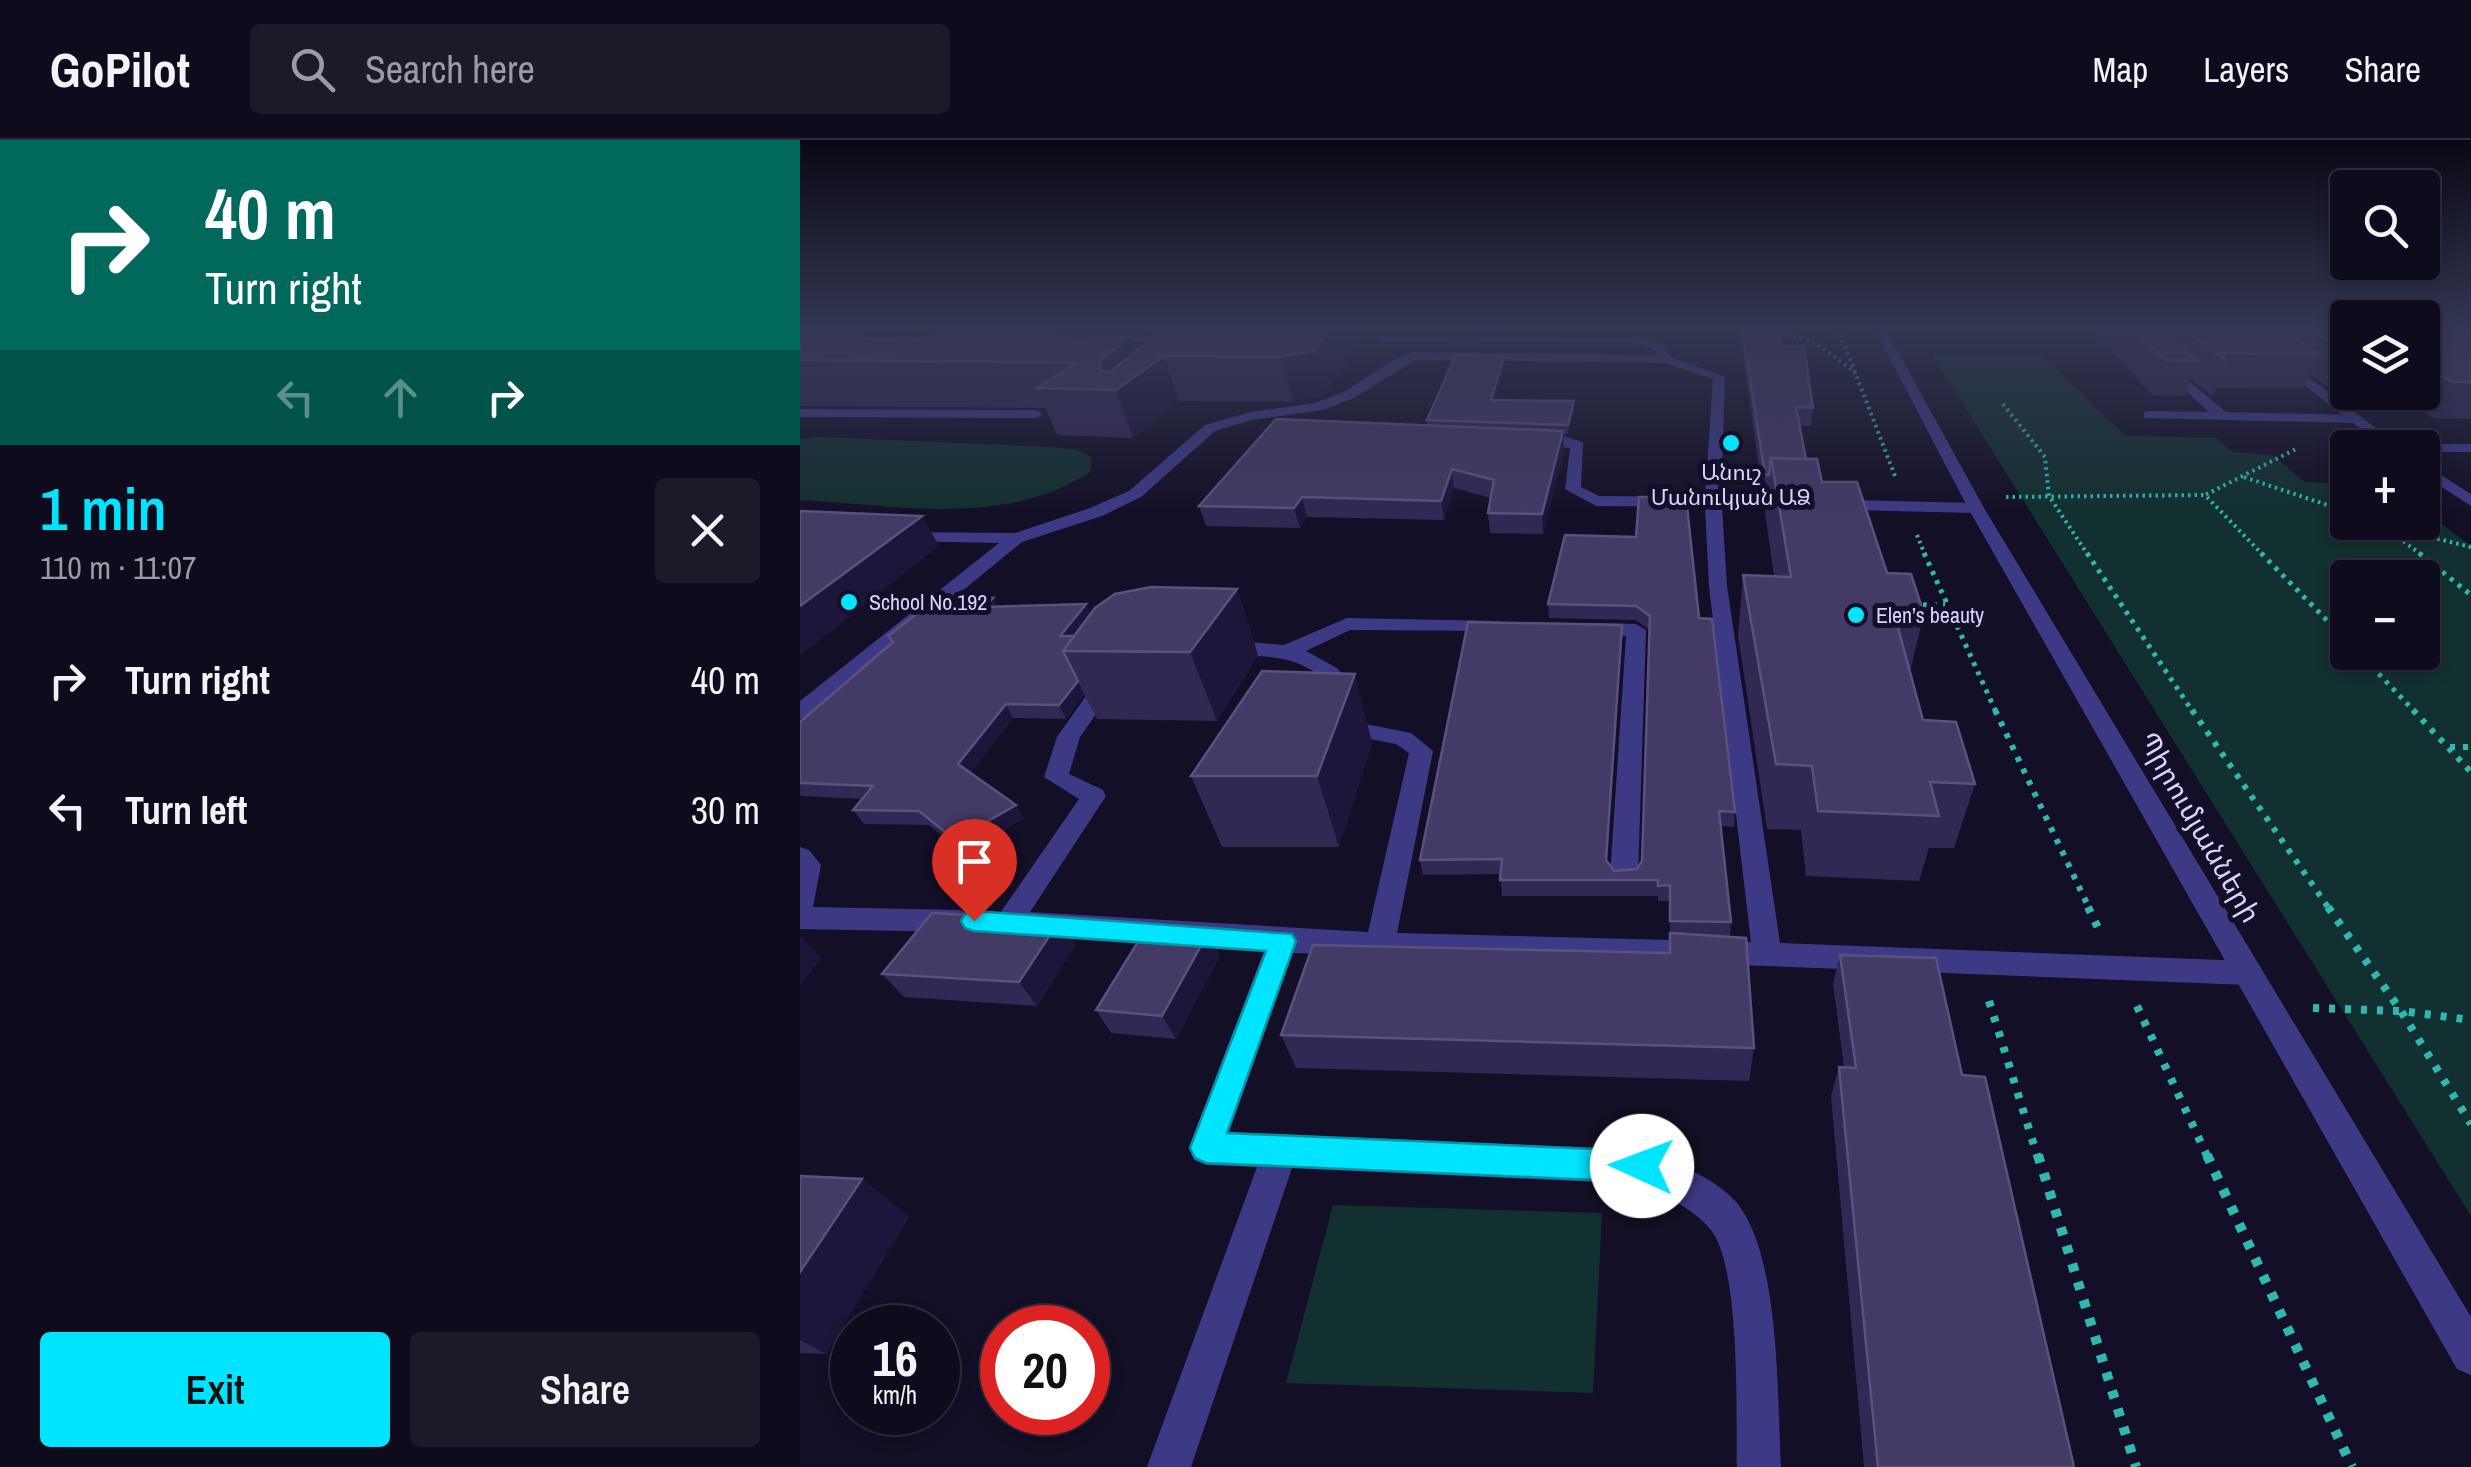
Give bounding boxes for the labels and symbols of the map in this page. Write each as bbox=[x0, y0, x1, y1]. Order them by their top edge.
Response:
marker: Անուշ Մանուկյան ԱՁ bbox=[1720, 432, 1742, 454]
place label: Անուշ Մանուկյան ԱՁ bbox=[1651, 457, 1811, 512]
place label: School No.192 bbox=[869, 587, 987, 617]
marker: School No.192 bbox=[838, 591, 860, 613]
place label: Elen’s beauty bbox=[1876, 600, 1984, 630]
marker: Elen’s beauty bbox=[1845, 604, 1867, 626]
street label: Պիրումյանների bbox=[2130, 725, 2270, 929]
pin bbox=[932, 819, 1017, 922]
position arrow bbox=[1590, 1114, 1694, 1218]
speed limit sign: 20 bbox=[980, 1305, 1110, 1435]

